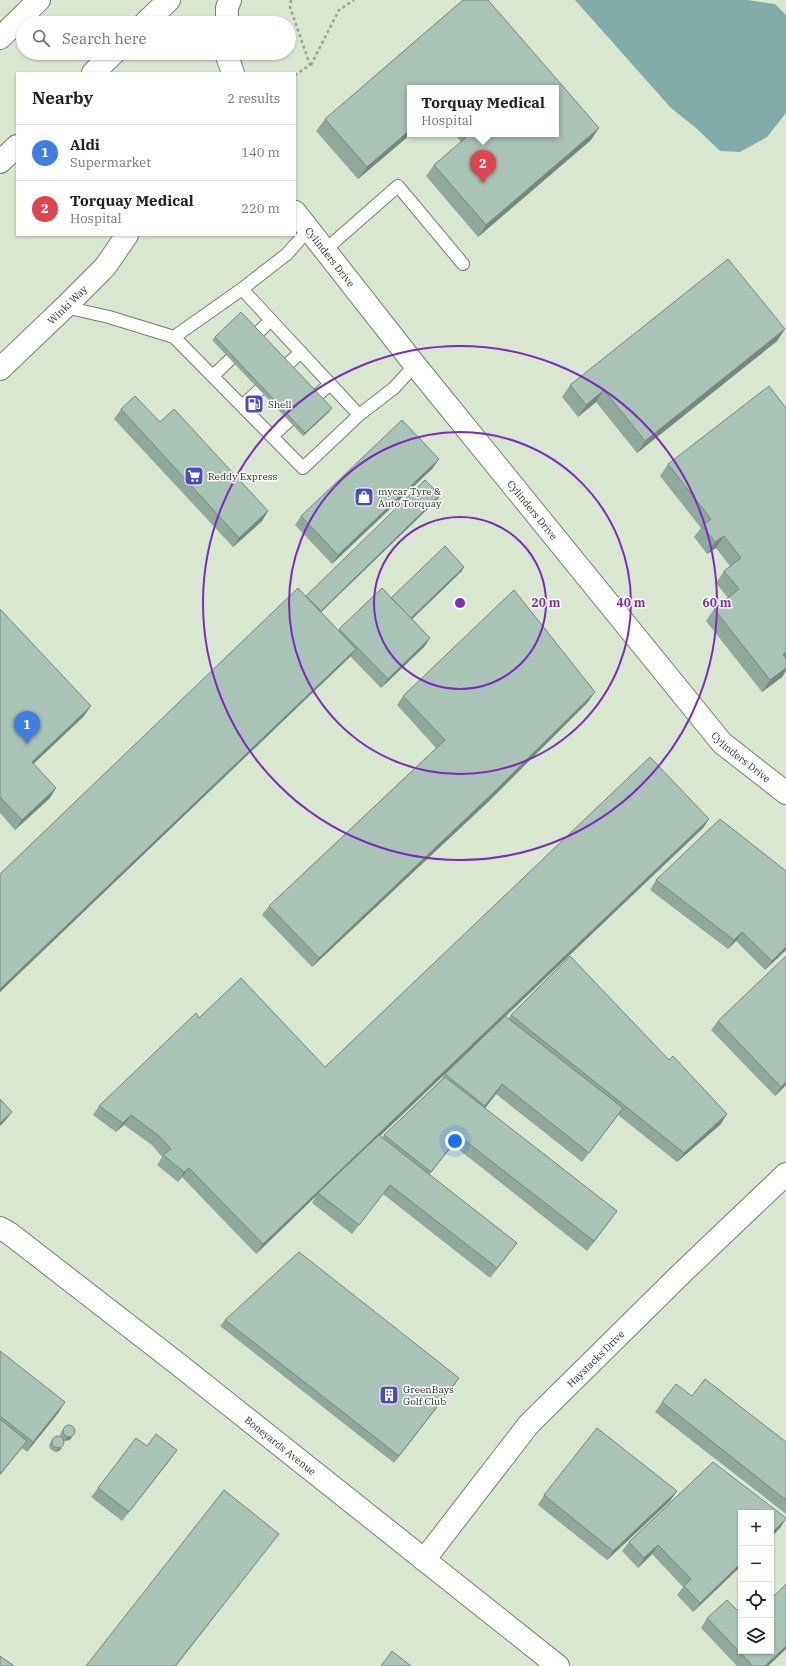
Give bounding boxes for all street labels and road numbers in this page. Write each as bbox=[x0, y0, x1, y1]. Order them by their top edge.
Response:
street label: Cylinders Drive bbox=[302, 225, 357, 290]
street label: Winki Way bbox=[45, 282, 90, 327]
street label: Cylinders Drive bbox=[504, 478, 560, 542]
street label: Cylinders Drive bbox=[708, 729, 773, 785]
street label: Haystacks Drive bbox=[564, 1328, 627, 1390]
street label: Boneyards Avenue bbox=[242, 1413, 319, 1478]

